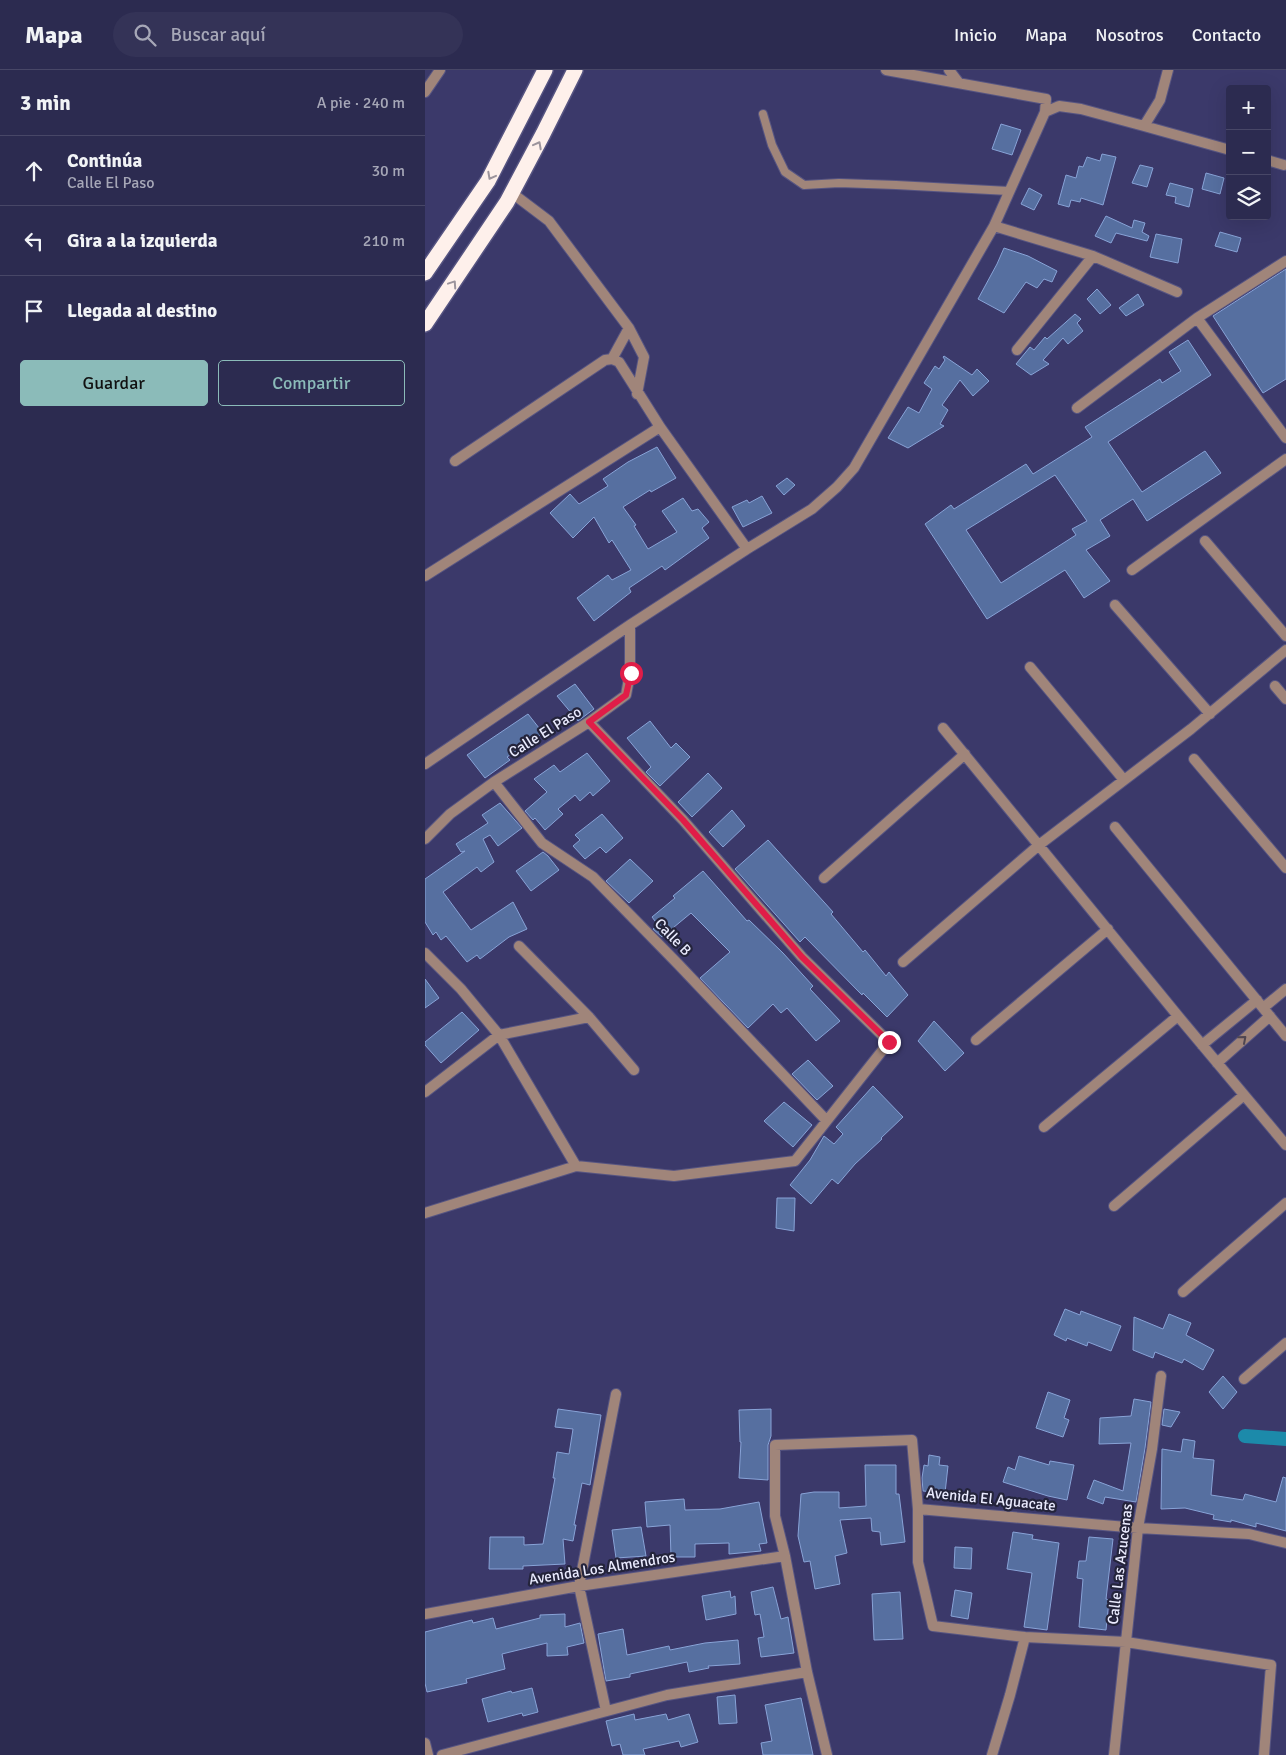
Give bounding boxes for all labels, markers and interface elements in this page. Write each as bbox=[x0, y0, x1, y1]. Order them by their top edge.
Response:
search box bbox=[113, 12, 463, 57]
text: Mapa bbox=[25, 20, 83, 50]
icon: search bbox=[131, 21, 159, 49]
text: Buscar aquí bbox=[171, 23, 266, 47]
text: Inicio bbox=[954, 24, 997, 46]
text: Mapa bbox=[1025, 24, 1067, 46]
text: Nosotros bbox=[1095, 24, 1164, 46]
text: Contacto bbox=[1192, 24, 1261, 46]
map controls bbox=[1226, 85, 1271, 220]
button: + bbox=[1226, 85, 1271, 130]
text: 3 min bbox=[20, 90, 71, 116]
text: A pie · 240 m bbox=[317, 93, 405, 113]
button: − bbox=[1226, 130, 1271, 175]
one-way arrow bbox=[531, 142, 541, 151]
text: Continúa bbox=[67, 149, 142, 173]
icon: ahead bbox=[20, 157, 48, 185]
text: 30 m bbox=[371, 161, 405, 181]
one-way arrow bbox=[487, 170, 497, 179]
text: Calle El Paso bbox=[67, 173, 155, 193]
button: layers bbox=[1226, 175, 1271, 220]
icon: left bbox=[20, 227, 48, 255]
text: Gira a la izquierda bbox=[67, 229, 217, 253]
text: 210 m bbox=[363, 231, 405, 251]
one-way arrow bbox=[447, 280, 456, 290]
icon: arrive bbox=[20, 297, 48, 325]
text: Llegada al destino bbox=[67, 299, 217, 323]
button: Guardar bbox=[20, 360, 208, 406]
button: Compartir bbox=[218, 360, 405, 406]
route start bbox=[620, 662, 643, 685]
street label: Calle El Paso bbox=[505, 702, 585, 761]
street label: Calle B bbox=[651, 915, 695, 959]
route end bbox=[878, 1031, 901, 1054]
one-way arrow bbox=[1238, 1036, 1247, 1045]
street label: Avenida El Aguacate bbox=[925, 1483, 1057, 1515]
street label: Calle Las Azucenas bbox=[1104, 1502, 1136, 1626]
street label: Avenida Los Almendros bbox=[528, 1547, 677, 1588]

